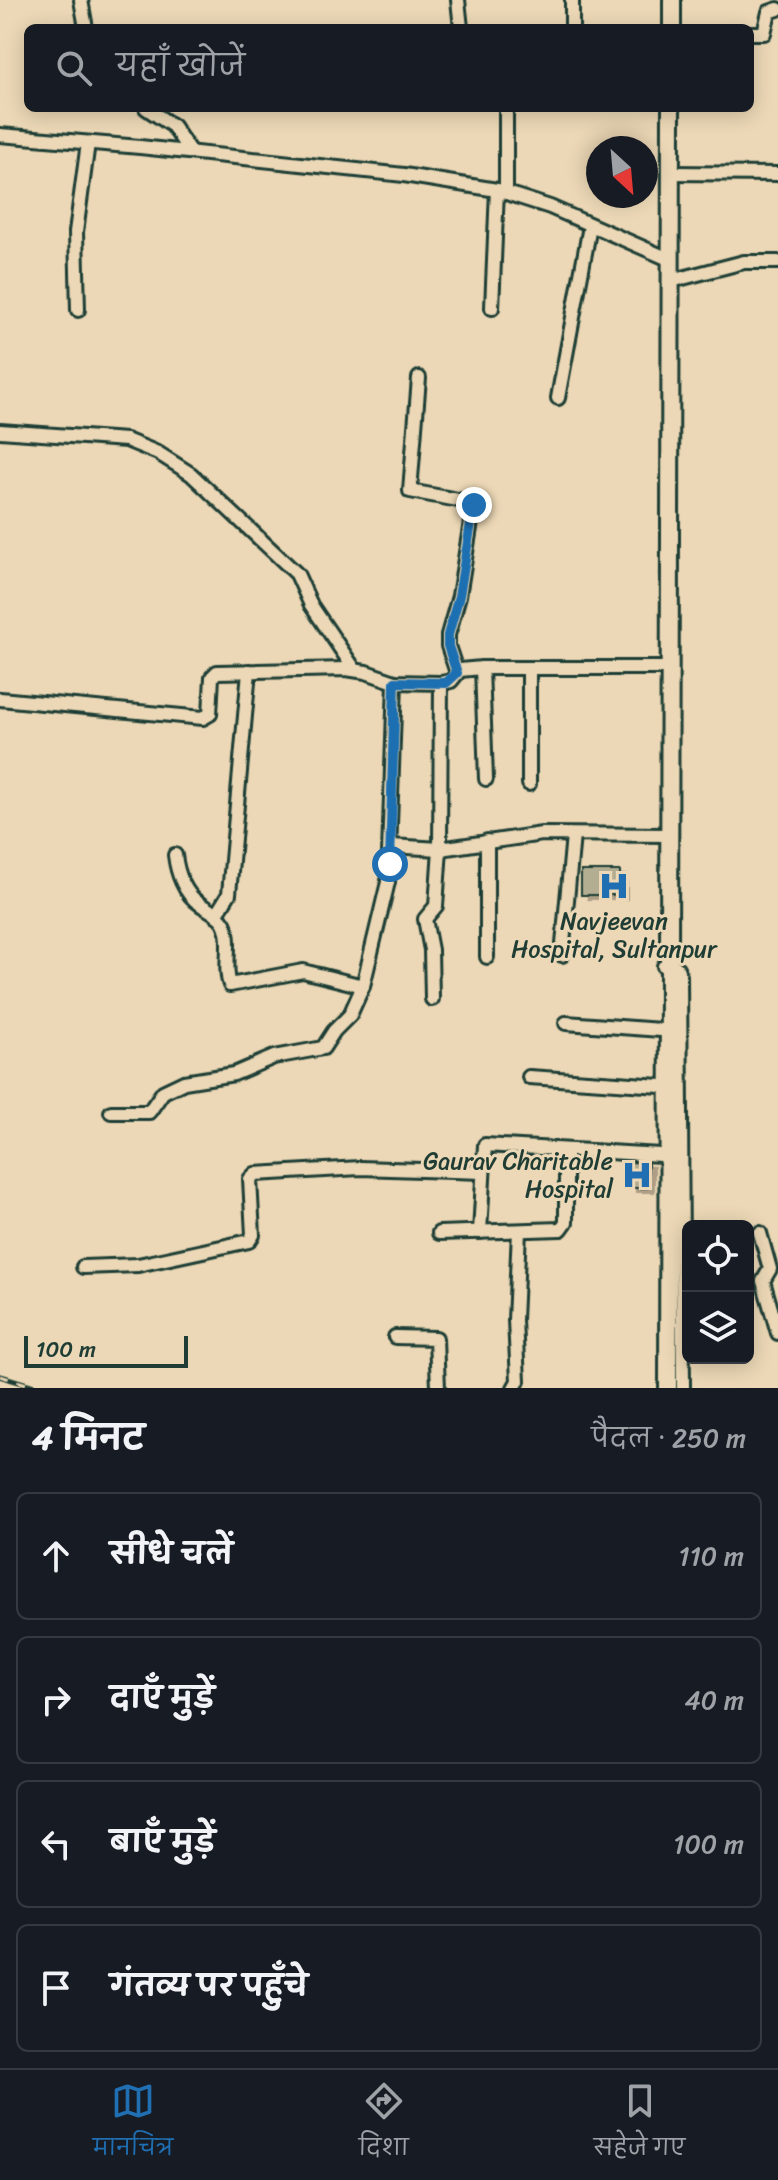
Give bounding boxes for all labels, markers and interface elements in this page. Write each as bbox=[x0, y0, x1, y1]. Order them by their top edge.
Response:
search box bbox=[24, 24, 754, 112]
text: यहाँ खोजें bbox=[116, 39, 245, 93]
icon: search bbox=[52, 46, 96, 90]
north arrow bbox=[586, 136, 658, 208]
route end bbox=[456, 487, 492, 523]
route start bbox=[372, 846, 408, 882]
hospital icon: Navjeevan Hospital, Sultanpur bbox=[597, 869, 631, 903]
place label: Navjeevan Hospital, Sultanpur bbox=[511, 900, 718, 970]
place label: Gaurav Charitable Hospital bbox=[423, 1140, 614, 1210]
hospital icon: Gaurav Charitable Hospital bbox=[620, 1158, 654, 1192]
map controls bbox=[682, 1220, 754, 1364]
button: locate bbox=[682, 1220, 754, 1292]
button: layers bbox=[682, 1292, 754, 1364]
text: 100 m bbox=[36, 1330, 96, 1369]
scale bar bbox=[24, 1332, 188, 1368]
text: 4 मिनट bbox=[32, 1408, 145, 1468]
text: पैदल · 250 m bbox=[591, 1415, 746, 1461]
text: सीधे चलें bbox=[110, 1527, 233, 1581]
text: 110 m bbox=[679, 1533, 744, 1579]
icon: ahead bbox=[34, 1534, 78, 1578]
text: दाएँ मुड़ें bbox=[110, 1671, 215, 1725]
text: 40 m bbox=[685, 1677, 744, 1723]
icon: right bbox=[34, 1678, 78, 1722]
text: बाएँ मुड़ें bbox=[110, 1815, 215, 1869]
text: 100 m bbox=[673, 1821, 744, 1867]
icon: left bbox=[34, 1822, 78, 1866]
text: गंतव्य पर पहुँचे bbox=[110, 1959, 308, 2013]
icon: arrive bbox=[34, 1966, 78, 2010]
tab: मानचित्र bbox=[93, 2079, 173, 2172]
tab: दिशा bbox=[359, 2079, 409, 2172]
tab: सहेजे गए bbox=[594, 2079, 685, 2172]

